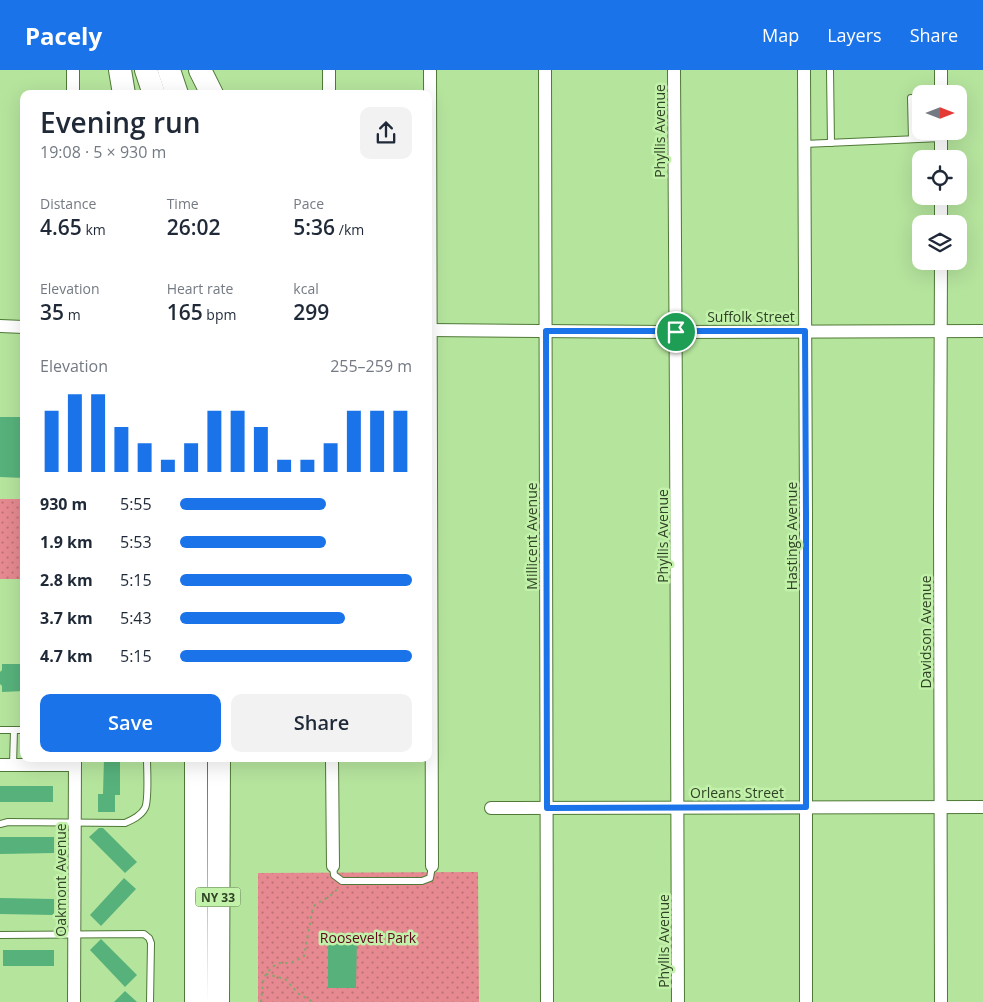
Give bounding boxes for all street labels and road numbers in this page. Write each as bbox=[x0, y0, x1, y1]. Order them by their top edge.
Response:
street label: Phyllis Avenue bbox=[650, 84, 669, 178]
street label: Suffolk Street bbox=[707, 307, 795, 326]
street label: Millicent Avenue bbox=[522, 482, 541, 590]
street label: Hastings Avenue bbox=[782, 482, 801, 590]
street label: Phyllis Avenue bbox=[653, 489, 672, 583]
street label: Davidson Avenue bbox=[916, 575, 935, 689]
street label: Orleans Street bbox=[690, 783, 784, 802]
street label: Oakmont Avenue bbox=[51, 823, 70, 937]
road number: NY 33 bbox=[196, 888, 240, 906]
street label: Phyllis Avenue bbox=[654, 894, 673, 988]

